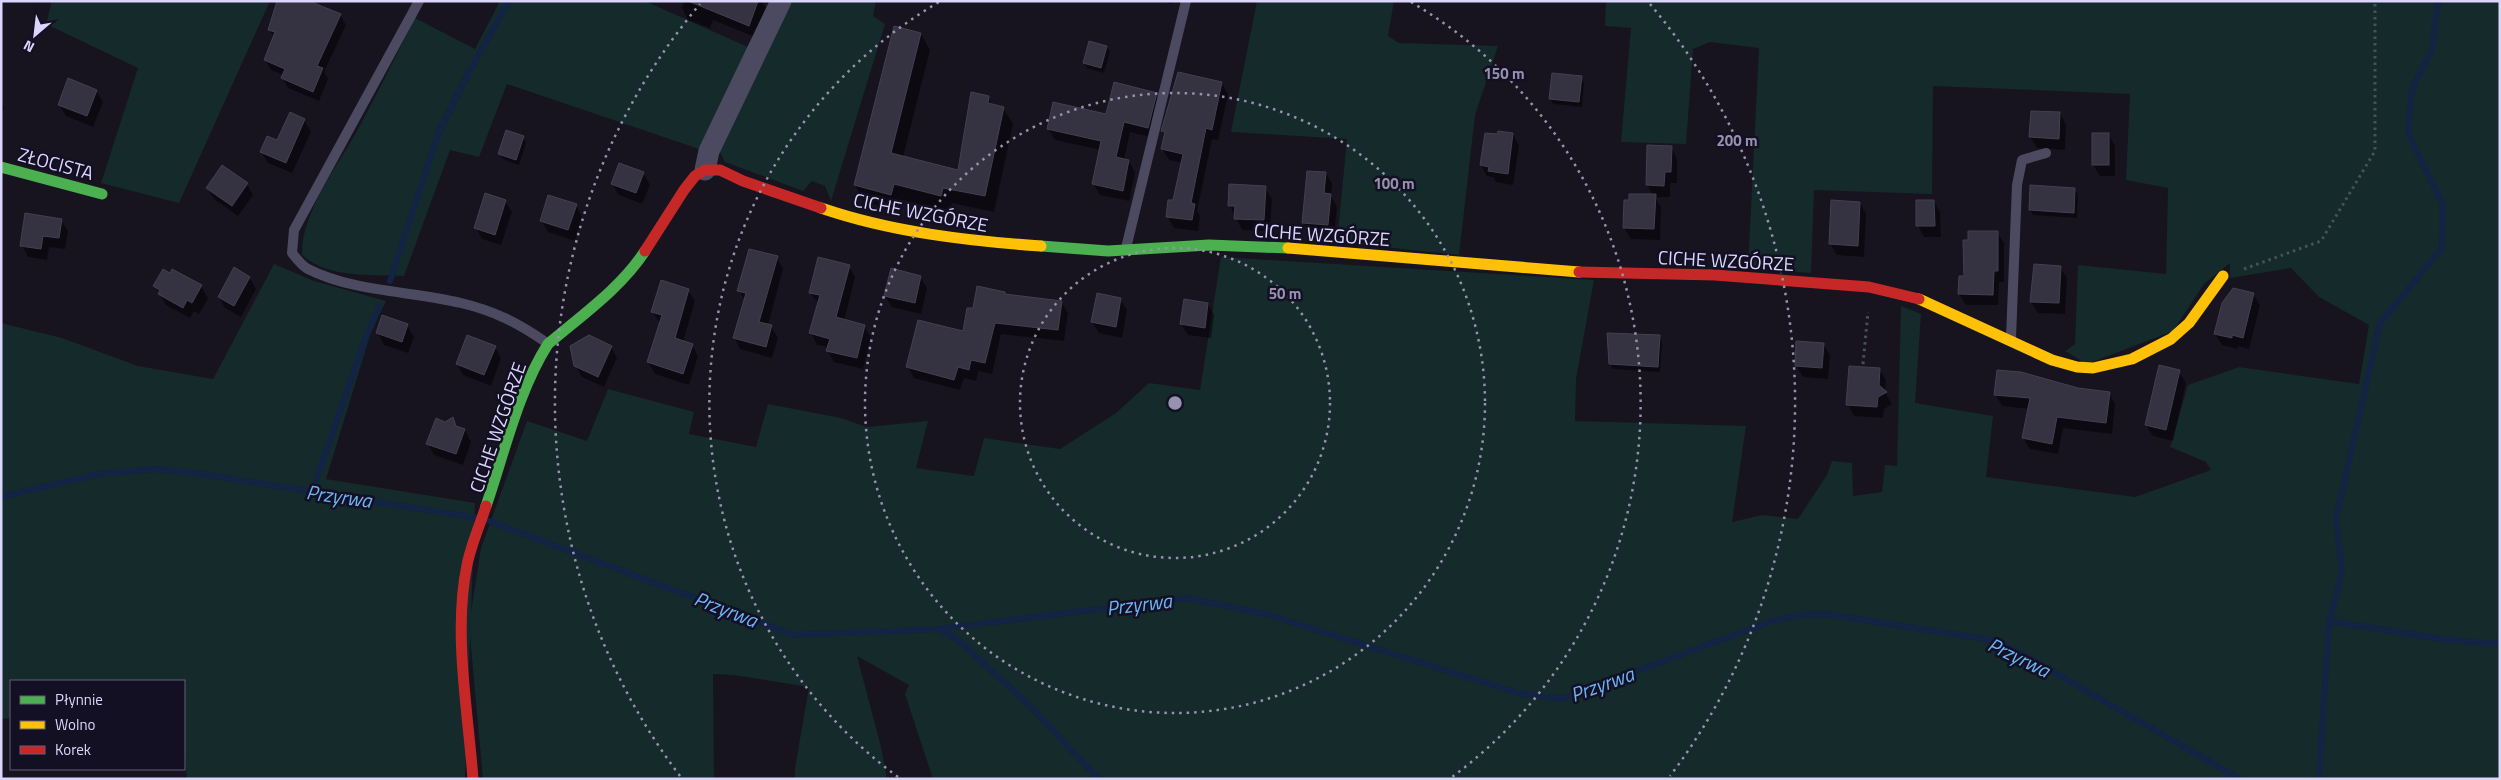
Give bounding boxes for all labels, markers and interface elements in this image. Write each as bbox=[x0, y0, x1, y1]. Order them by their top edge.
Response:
north arrow bbox=[10, 10, 60, 60]
text: N bbox=[19, 35, 38, 58]
text: 150 m bbox=[1483, 62, 1525, 85]
text: 200 m bbox=[1716, 129, 1758, 152]
street label: ZŁOCISTA bbox=[15, 139, 97, 187]
text: 100 m bbox=[1373, 172, 1415, 195]
street label: CICHE WZGÓRZE bbox=[851, 185, 991, 239]
street label: CICHE WZGÓRZE bbox=[1253, 215, 1391, 253]
street label: CICHE WZGÓRZE bbox=[1657, 242, 1795, 278]
text: 50 m bbox=[1269, 282, 1301, 305]
street label: CICHE WZGÓRZE bbox=[461, 358, 533, 496]
centre of rings bbox=[1166, 394, 1184, 412]
water label: Przyrwa bbox=[304, 476, 375, 516]
water label: Przyrwa bbox=[690, 583, 763, 636]
water label: Przyrwa bbox=[1105, 585, 1174, 623]
water label: Przyrwa bbox=[1983, 629, 2056, 686]
water label: Przyrwa bbox=[1566, 658, 1639, 710]
legend bbox=[10, 680, 185, 770]
text: Płynnie bbox=[55, 688, 103, 711]
text: Wolno bbox=[55, 713, 95, 736]
text: Korek bbox=[55, 738, 91, 761]

